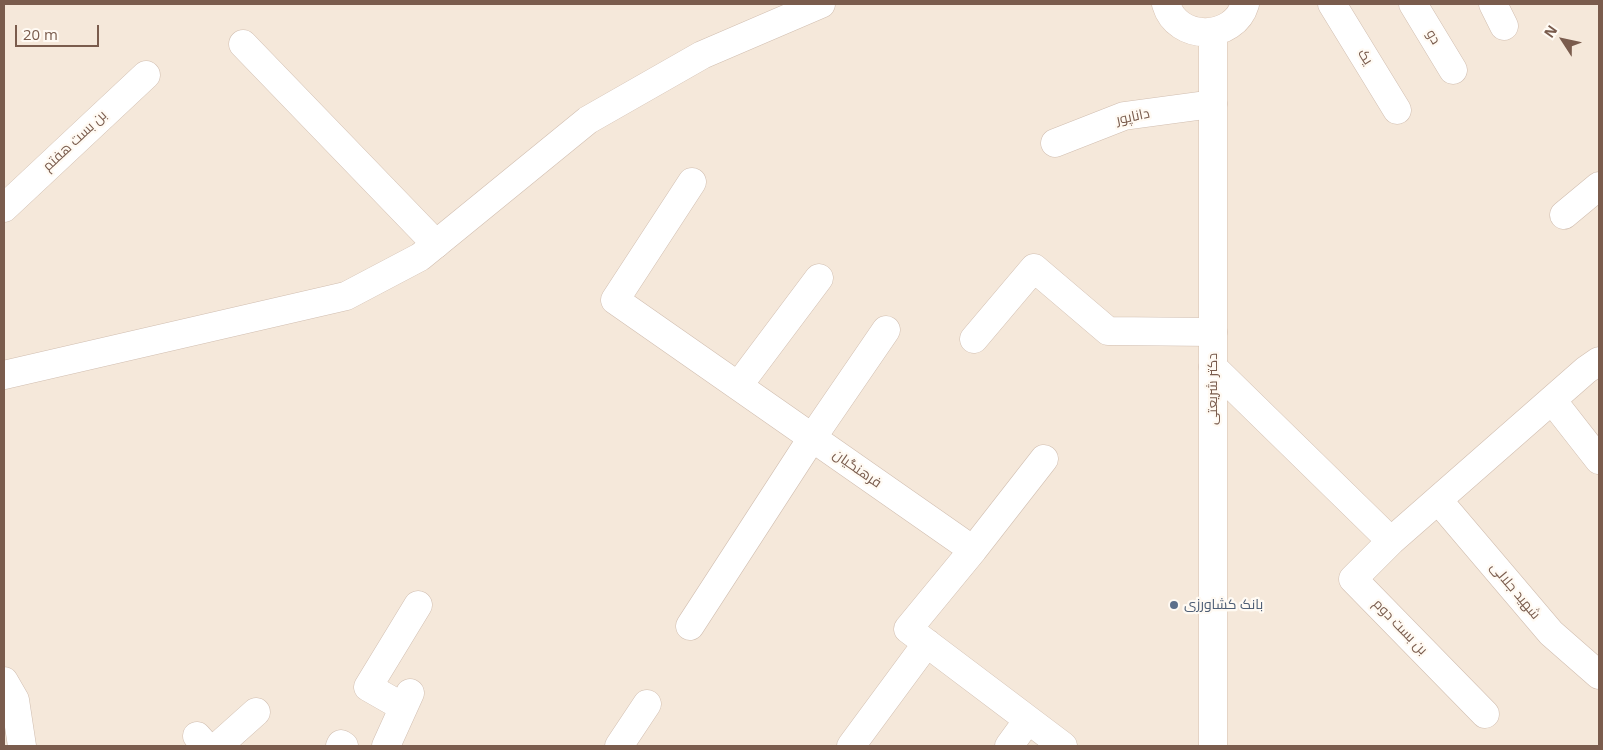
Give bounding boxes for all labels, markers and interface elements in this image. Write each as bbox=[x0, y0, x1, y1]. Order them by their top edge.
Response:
scale bar bbox=[18, 15, 101, 47]
north arrow bbox=[1538, 15, 1588, 65]
text: N bbox=[1539, 21, 1561, 41]
text: 20 m bbox=[23, 24, 58, 44]
street label: دو bbox=[1422, 27, 1444, 47]
street label: یک bbox=[1354, 46, 1376, 68]
street label: داناپور bbox=[1115, 105, 1151, 129]
street label: بن بست هفتم bbox=[39, 107, 111, 175]
street label: دکتر شریعتی bbox=[1205, 353, 1221, 425]
street label: فرهنگیان bbox=[829, 446, 885, 492]
street label: شهید جلالی bbox=[1486, 559, 1544, 623]
street label: بن بست دوم bbox=[1369, 596, 1431, 658]
place label: بانک کشاورزی bbox=[1184, 597, 1263, 613]
marker: بانک کشاورزی bbox=[1168, 599, 1180, 611]

